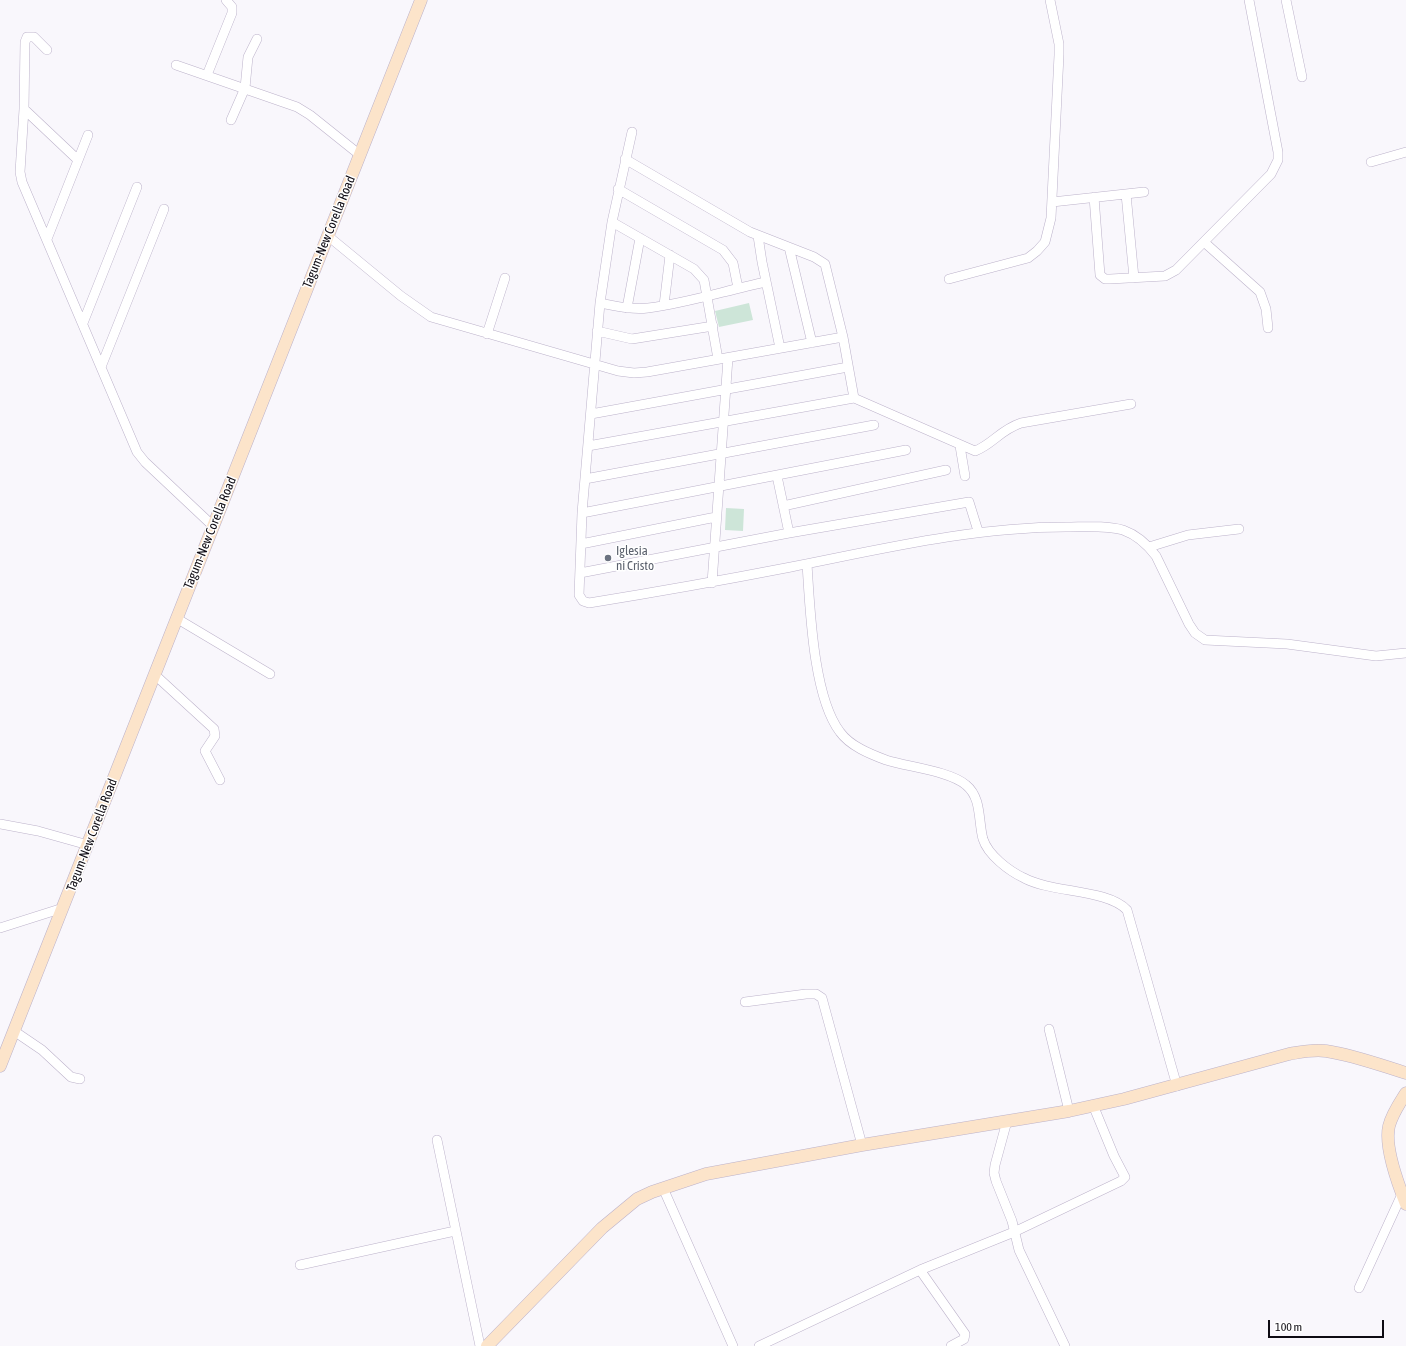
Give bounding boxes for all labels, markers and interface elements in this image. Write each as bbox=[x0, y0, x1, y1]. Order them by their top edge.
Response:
street label: Tagum-New Corella Road bbox=[299, 174, 359, 290]
street label: Tagum-New Corella Road bbox=[180, 475, 240, 591]
place label: Iglesia ni Cristo bbox=[616, 543, 654, 574]
marker: Iglesia ni Cristo bbox=[603, 553, 613, 563]
street label: Tagum-New Corella Road bbox=[63, 776, 121, 894]
scale bar bbox=[1270, 1312, 1386, 1338]
text: 100 m bbox=[1275, 1320, 1302, 1334]

